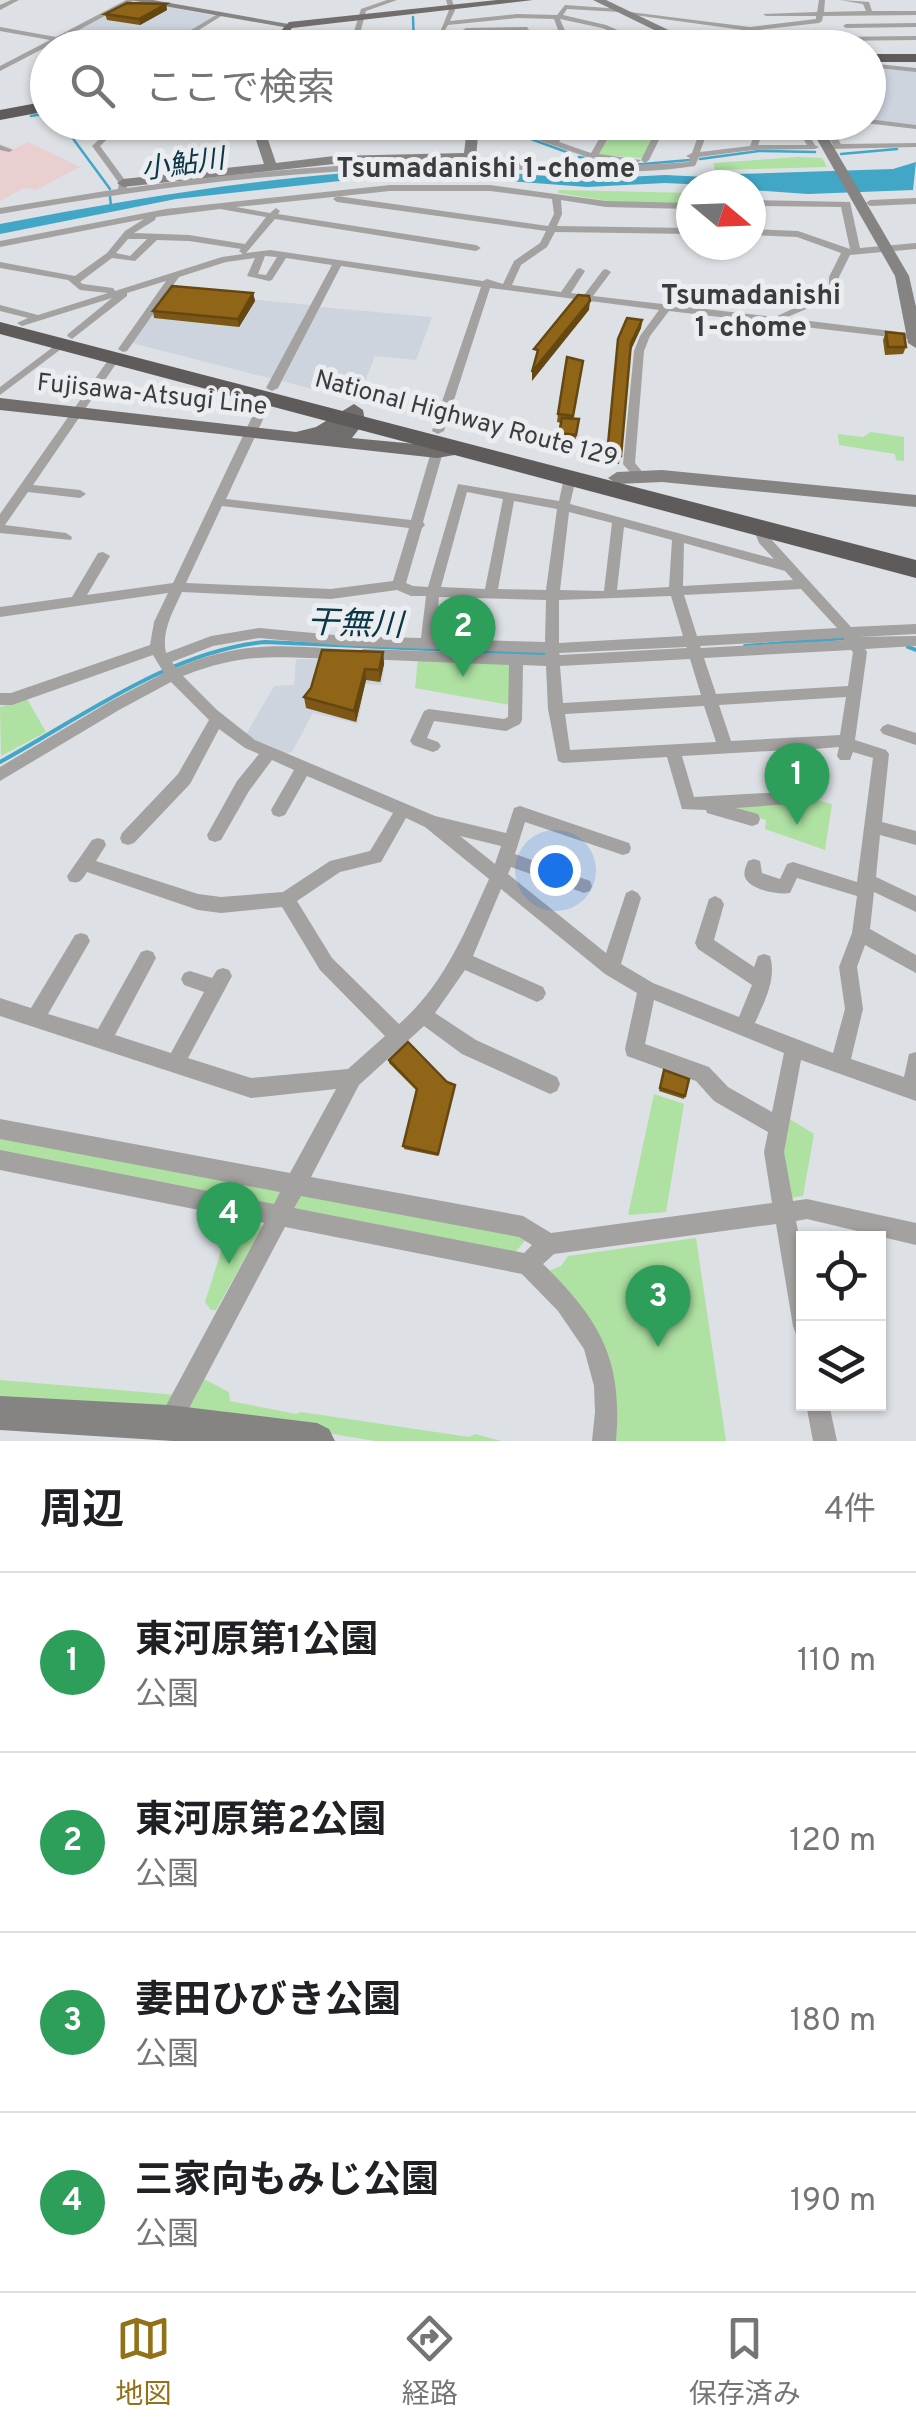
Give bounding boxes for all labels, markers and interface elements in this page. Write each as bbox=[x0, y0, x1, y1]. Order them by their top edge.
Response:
search box bbox=[30, 30, 886, 140]
icon: search bbox=[65, 58, 120, 113]
text: ここで検索 bbox=[145, 66, 335, 115]
water label: 小鮎川 bbox=[139, 142, 230, 190]
district label: Tsumadanishi 1-chome bbox=[337, 152, 635, 188]
north arrow bbox=[676, 170, 766, 260]
district label: Tsumadanishi 1-chome bbox=[661, 279, 841, 347]
street label: National Highway Route 129 bbox=[311, 364, 621, 476]
street label: Fujisawa-Atsugi Line bbox=[35, 368, 269, 424]
pin: 2 bbox=[430, 594, 496, 677]
water label: 干無川 bbox=[306, 604, 407, 648]
pin: 1 bbox=[764, 742, 830, 825]
your location bbox=[530, 845, 581, 896]
pin: 4 bbox=[196, 1182, 262, 1264]
map controls bbox=[796, 1231, 886, 1411]
button: locate bbox=[796, 1231, 886, 1321]
pin: 3 bbox=[626, 1264, 690, 1347]
button: layers bbox=[796, 1321, 886, 1411]
text: 周辺 bbox=[40, 1486, 124, 1539]
text: 4件 bbox=[824, 1491, 876, 1531]
text: 東河原第1公園 bbox=[135, 1618, 378, 1667]
text: 1 bbox=[66, 1642, 79, 1682]
text: 110 m bbox=[797, 1642, 876, 1682]
text: 公園 bbox=[135, 1676, 199, 1716]
text: 東河原第2公園 bbox=[135, 1798, 386, 1847]
text: 2 bbox=[63, 1822, 82, 1862]
text: 120 m bbox=[789, 1822, 876, 1862]
text: 公園 bbox=[135, 1856, 199, 1896]
text: 妻田ひびき公園 bbox=[135, 1978, 401, 2027]
text: 3 bbox=[63, 2002, 82, 2042]
text: 180 m bbox=[790, 2002, 876, 2042]
text: 公園 bbox=[135, 2036, 199, 2076]
text: 三家向もみじ公園 bbox=[135, 2158, 439, 2207]
text: 4 bbox=[62, 2182, 83, 2222]
text: 190 m bbox=[790, 2182, 876, 2222]
text: 公園 bbox=[135, 2216, 199, 2256]
tab: 地図 bbox=[115, 2311, 171, 2414]
tab: 経路 bbox=[402, 2311, 458, 2414]
tab: 保存済み bbox=[689, 2311, 801, 2414]

